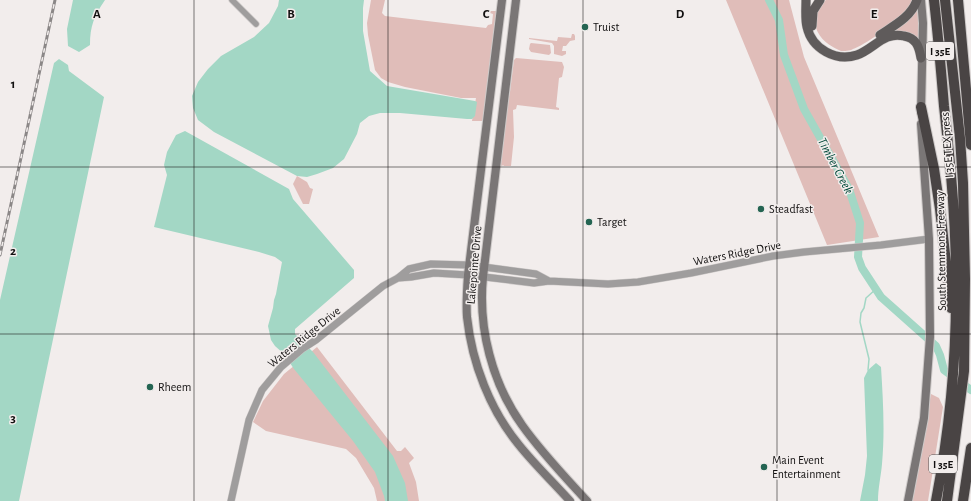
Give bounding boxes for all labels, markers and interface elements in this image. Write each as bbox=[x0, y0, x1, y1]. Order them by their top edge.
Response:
text: A bbox=[93, 8, 101, 21]
text: B bbox=[287, 8, 295, 21]
text: C bbox=[483, 8, 490, 21]
text: D bbox=[676, 8, 685, 21]
text: E bbox=[871, 8, 878, 21]
place label: Truist bbox=[593, 21, 619, 33]
marker: Truist bbox=[580, 22, 590, 32]
road number: I 35E bbox=[926, 42, 954, 60]
text: 1 bbox=[11, 78, 15, 91]
street label: I 35E TEXpress bbox=[939, 112, 955, 178]
water label: Timber Creek bbox=[815, 136, 855, 196]
street label: South Stemmons Freeway bbox=[934, 191, 949, 311]
place label: Steadfast bbox=[769, 203, 813, 215]
marker: Steadfast bbox=[756, 204, 766, 214]
place label: Target bbox=[597, 216, 627, 228]
marker: Target bbox=[584, 217, 594, 227]
street label: Lakepointe Drive bbox=[465, 225, 483, 305]
street label: Waters Ridge Drive bbox=[692, 239, 782, 267]
text: 2 bbox=[10, 245, 16, 258]
street label: Waters Ridge Drive bbox=[266, 304, 342, 370]
place label: Rheem bbox=[158, 381, 191, 393]
marker: Rheem bbox=[145, 382, 155, 392]
text: 3 bbox=[10, 412, 16, 425]
place label: Main Event Entertainment bbox=[772, 454, 841, 480]
road number: I 35E bbox=[929, 455, 957, 473]
marker: Main Event Entertainment bbox=[759, 462, 769, 472]

